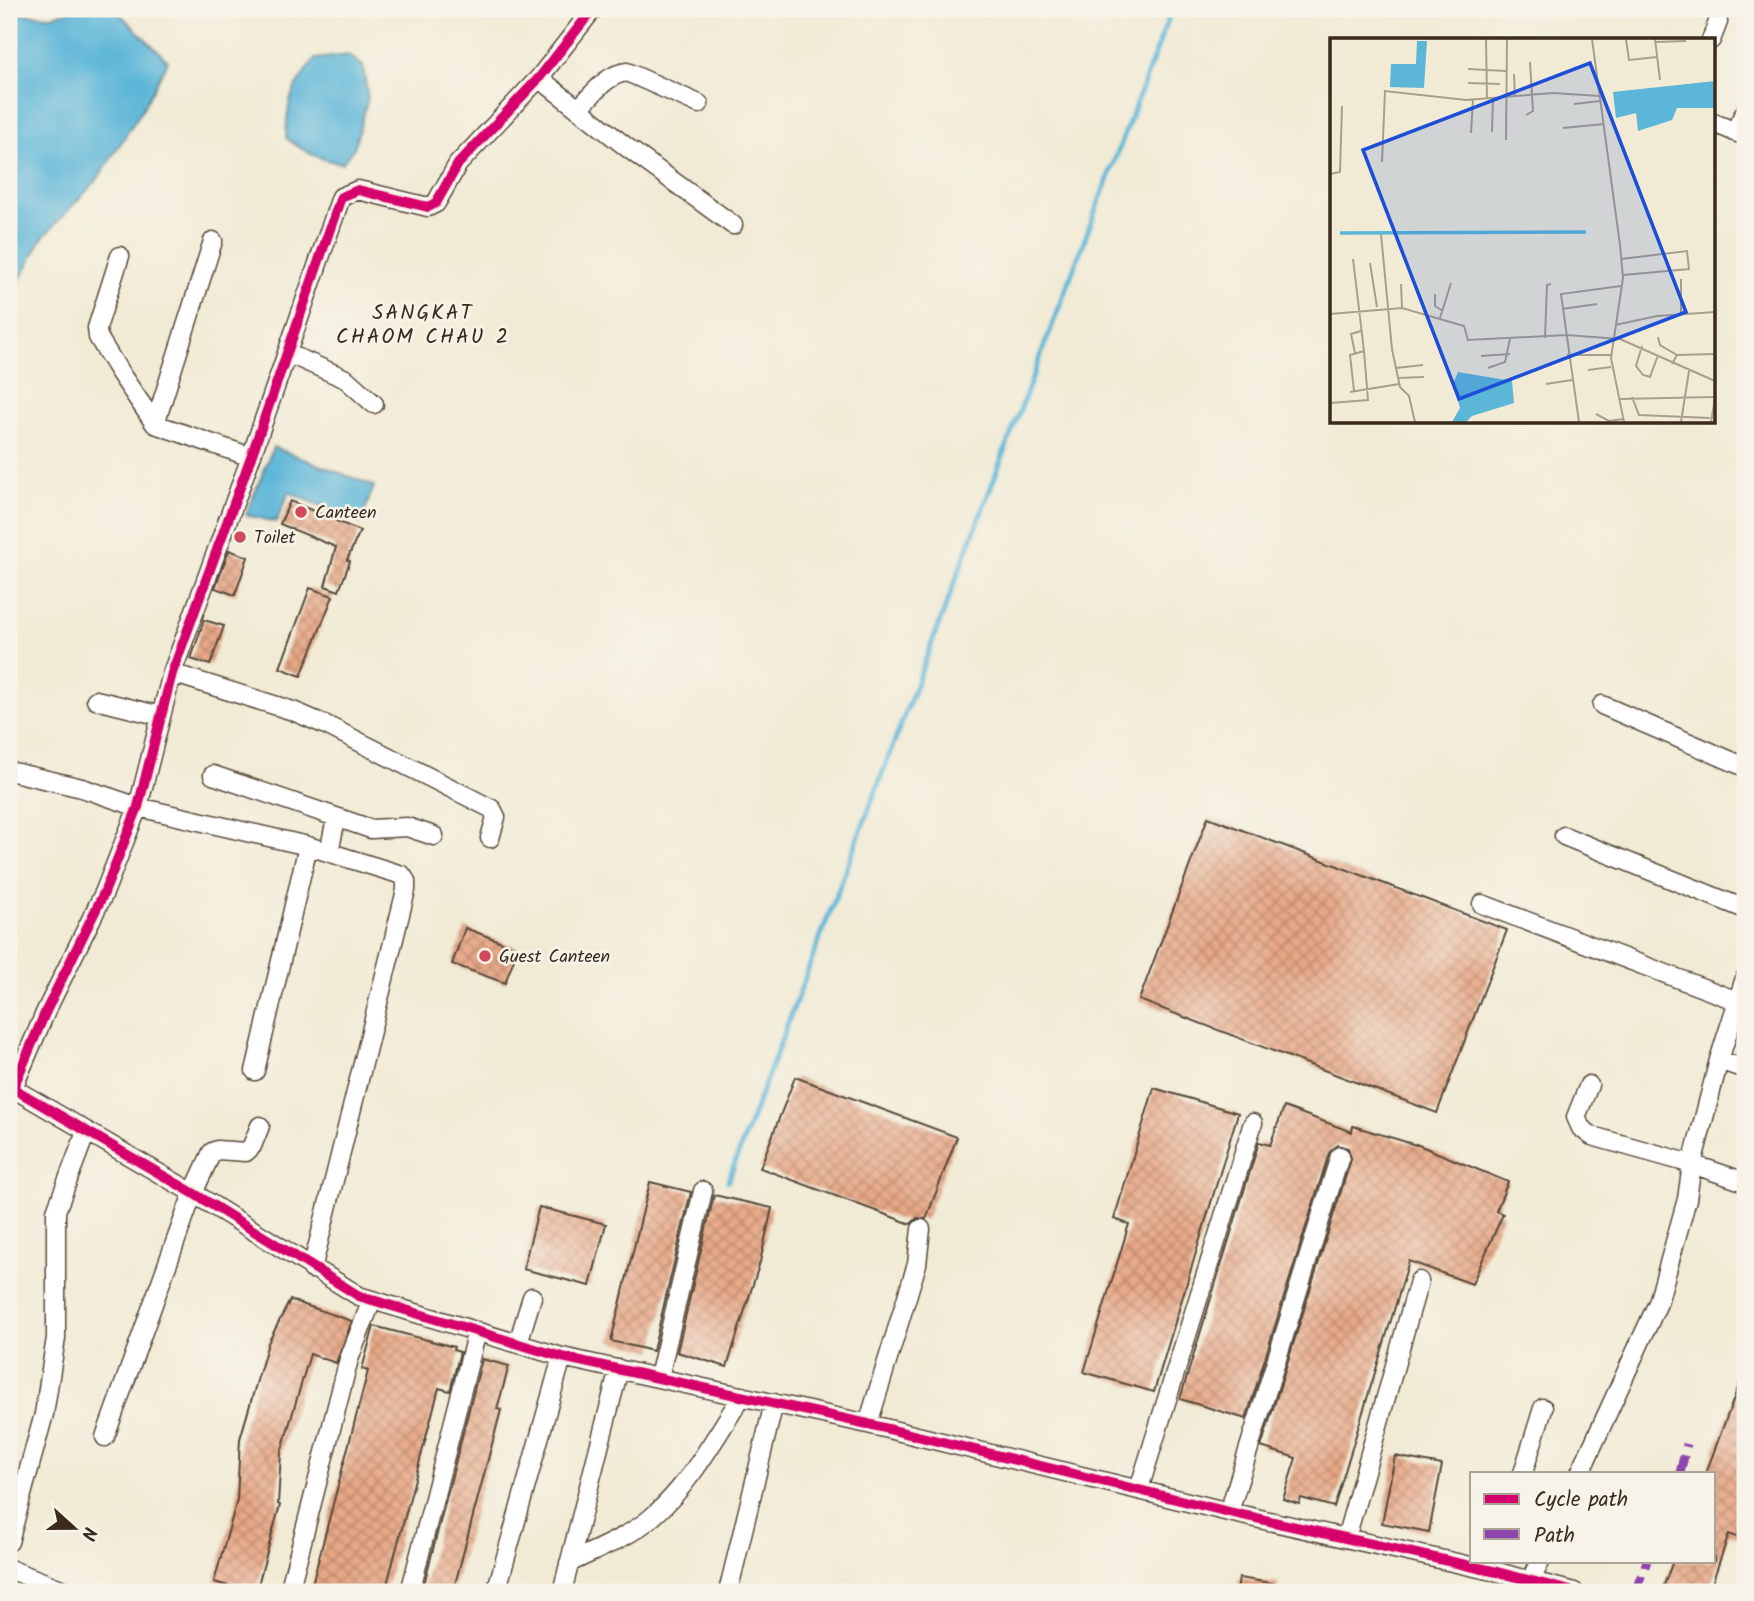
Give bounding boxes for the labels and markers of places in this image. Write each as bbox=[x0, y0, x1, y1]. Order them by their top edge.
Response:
place label: Canteen bbox=[315, 499, 377, 528]
marker: Canteen bbox=[293, 504, 309, 520]
place label: Toilet bbox=[254, 524, 297, 553]
marker: Toilet bbox=[232, 529, 248, 545]
place label: Guest Canteen bbox=[499, 943, 610, 972]
marker: Guest Canteen bbox=[477, 948, 493, 964]

